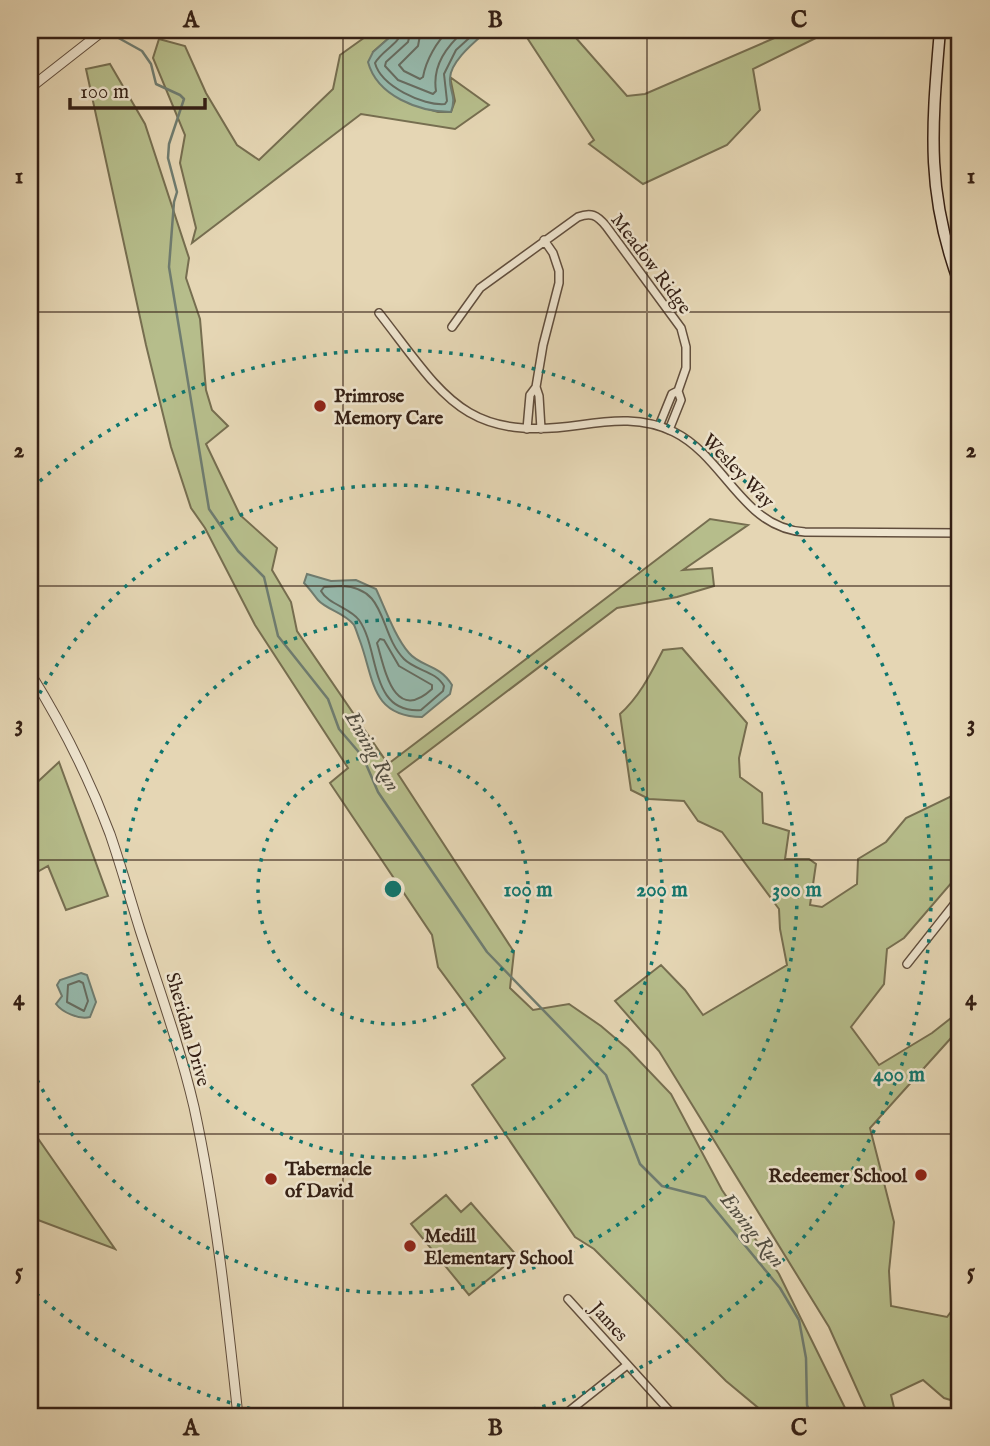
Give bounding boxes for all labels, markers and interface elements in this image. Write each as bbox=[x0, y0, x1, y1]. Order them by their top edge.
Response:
text: A bbox=[182, 6, 200, 35]
text: B bbox=[487, 6, 503, 35]
text: C bbox=[791, 6, 808, 35]
scale bar bbox=[70, 66, 205, 110]
text: 100 m bbox=[80, 79, 129, 106]
text: 1 bbox=[15, 162, 23, 191]
text: 1 bbox=[967, 162, 975, 191]
street label: Meadow Ridge bbox=[605, 209, 696, 320]
place label: Primrose Memory Care bbox=[334, 385, 443, 431]
marker: Primrose Memory Care bbox=[312, 398, 328, 414]
street label: Wesley Way bbox=[696, 429, 779, 514]
text: 2 bbox=[14, 436, 25, 465]
text: 2 bbox=[966, 436, 977, 465]
water label: Ewing Run bbox=[337, 706, 406, 797]
text: 3 bbox=[15, 710, 23, 739]
text: 3 bbox=[967, 710, 975, 739]
centre of rings bbox=[381, 877, 405, 901]
text: 100 m bbox=[503, 877, 553, 904]
text: 200 m bbox=[636, 877, 688, 904]
text: 300 m bbox=[772, 877, 822, 904]
street label: Sheridan Drive bbox=[159, 970, 215, 1090]
text: 4 bbox=[13, 984, 25, 1013]
text: 4 bbox=[965, 984, 977, 1013]
text: 400 m bbox=[873, 1062, 926, 1089]
place label: Tabernacle of David bbox=[284, 1158, 372, 1204]
place label: Redeemer School bbox=[768, 1165, 908, 1189]
marker: Redeemer School bbox=[913, 1167, 929, 1183]
marker: Tabernacle of David bbox=[263, 1171, 279, 1187]
water label: Ewing Run bbox=[713, 1187, 790, 1274]
place label: Medill Elementary School bbox=[424, 1225, 574, 1271]
marker: Medill Elementary School bbox=[402, 1238, 418, 1254]
text: 5 bbox=[15, 1258, 24, 1287]
text: 5 bbox=[967, 1258, 976, 1287]
street label: James bbox=[583, 1296, 633, 1347]
text: A bbox=[182, 1414, 200, 1443]
text: B bbox=[487, 1414, 503, 1443]
text: C bbox=[791, 1414, 808, 1443]

